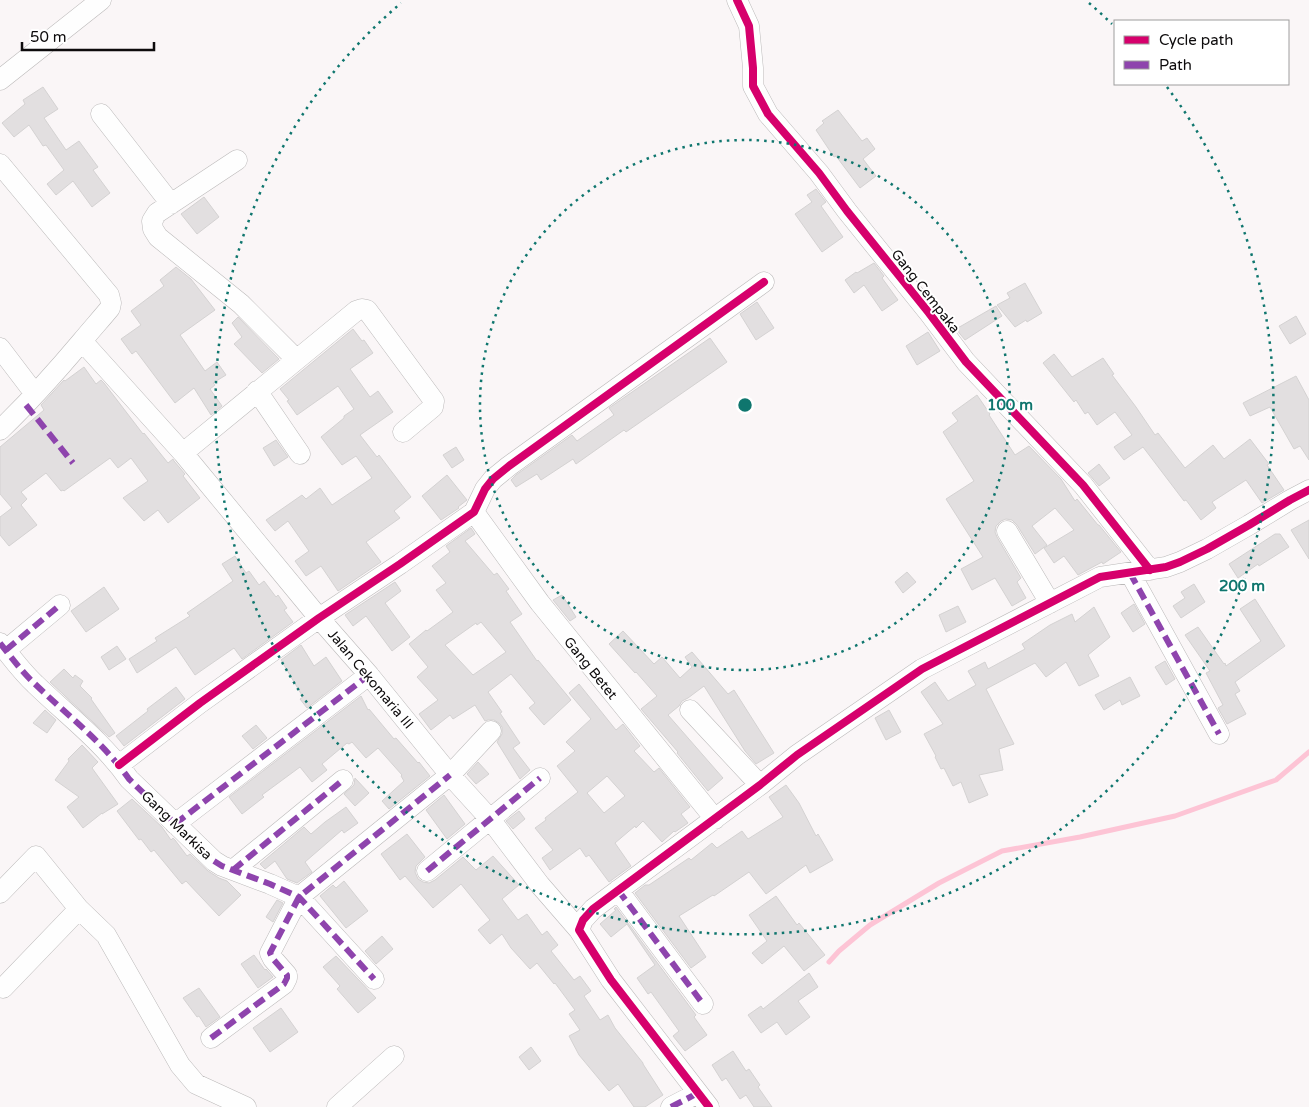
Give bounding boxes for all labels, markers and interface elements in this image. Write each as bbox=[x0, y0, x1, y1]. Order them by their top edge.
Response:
scale bar bbox=[22, 20, 155, 52]
legend bbox=[1114, 20, 1289, 85]
text: 50 m bbox=[30, 28, 67, 46]
text: Cycle path bbox=[1159, 31, 1233, 49]
text: Path bbox=[1159, 56, 1192, 74]
street label: Gang Cempaka bbox=[888, 246, 964, 337]
centre of rings bbox=[736, 396, 754, 414]
text: 100 m bbox=[987, 396, 1033, 414]
text: 200 m bbox=[1219, 577, 1265, 595]
street label: Jalan Cekomaria III bbox=[324, 626, 417, 732]
street label: Gang Betet bbox=[560, 634, 621, 704]
street label: Gang Markisa bbox=[138, 787, 216, 863]

